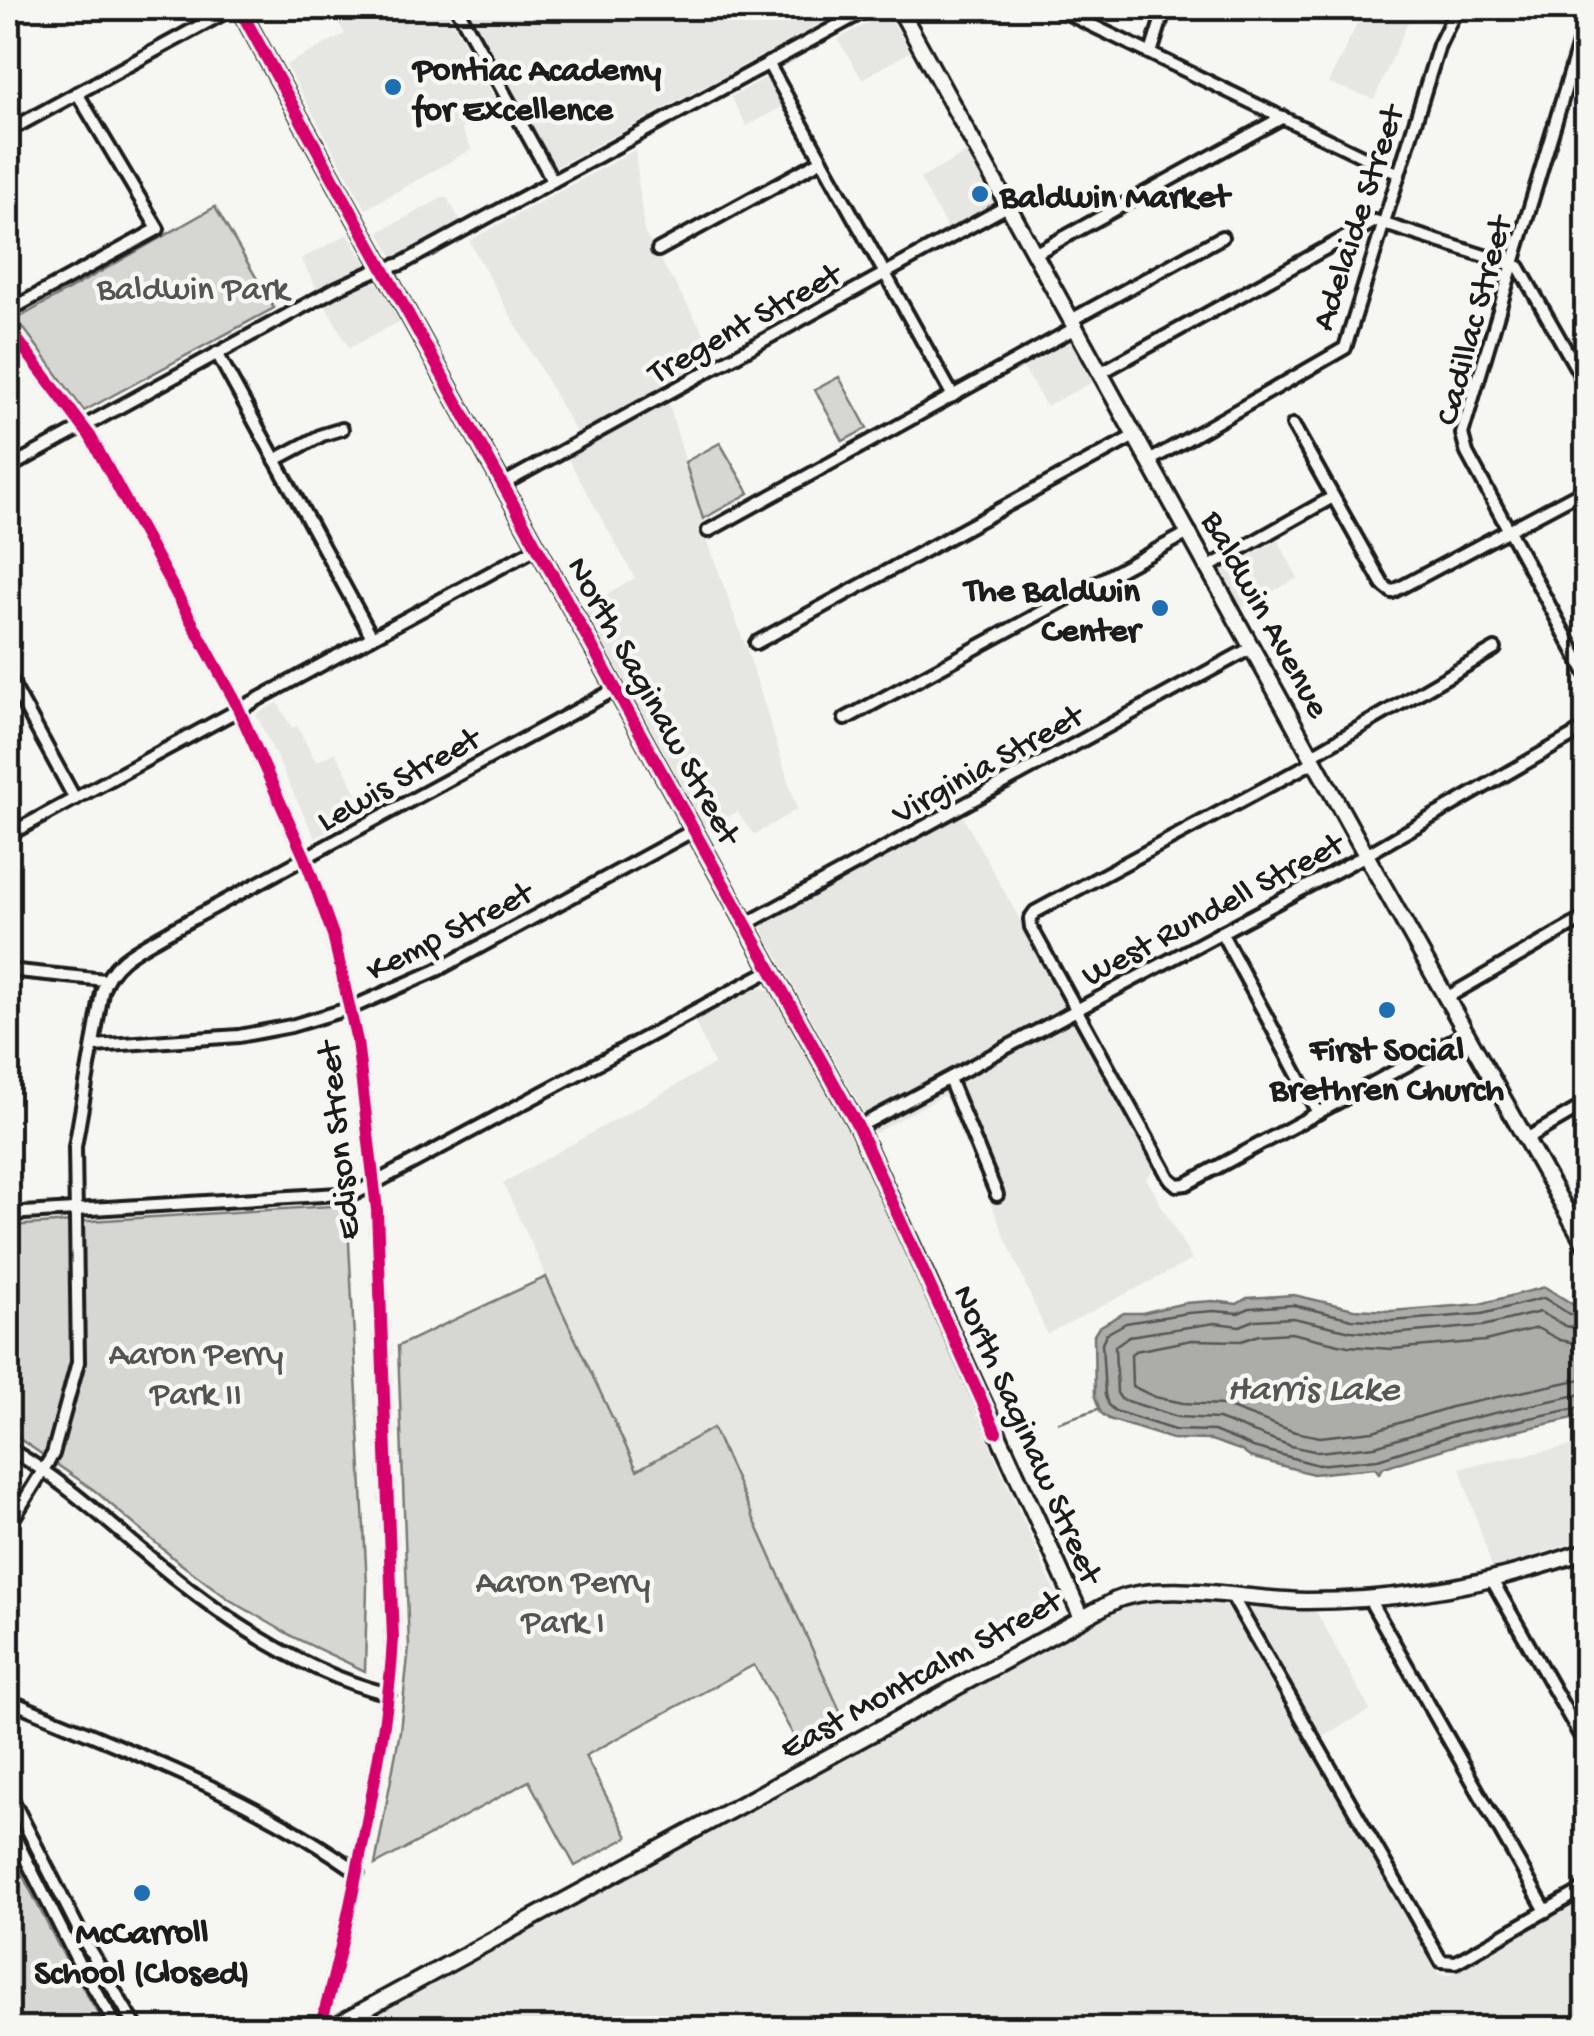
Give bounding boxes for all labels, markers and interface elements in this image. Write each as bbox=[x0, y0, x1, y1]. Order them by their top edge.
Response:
place label: Pontiac Academy for Excellence bbox=[411, 52, 662, 133]
marker: Pontiac Academy for Excellence bbox=[382, 76, 404, 98]
street label: Adelaide Street bbox=[1305, 98, 1417, 336]
place label: Baldwin Market bbox=[999, 179, 1233, 220]
marker: Baldwin Market bbox=[969, 183, 991, 205]
street label: Cadillac Street bbox=[1429, 210, 1525, 430]
street label: Tregent Street bbox=[640, 255, 852, 397]
park label: Baldwin Park bbox=[96, 271, 292, 312]
street label: Baldwin Avenue bbox=[1189, 504, 1337, 727]
street label: North Saginaw Street bbox=[555, 551, 749, 855]
place label: The Baldwin Center bbox=[962, 573, 1144, 654]
marker: The Baldwin Center bbox=[1149, 597, 1171, 619]
street label: Virginia Street bbox=[885, 696, 1094, 837]
street label: Lewis Street bbox=[311, 719, 491, 843]
street label: West Rundell Street bbox=[1076, 824, 1354, 998]
street label: Kemp Street bbox=[361, 873, 543, 993]
marker: First Social Brethren Church bbox=[1376, 999, 1398, 1021]
place label: First Social Brethren Church bbox=[1269, 1032, 1504, 1113]
street label: Edison Street bbox=[310, 1037, 372, 1242]
street label: North Saginaw Street bbox=[941, 1279, 1110, 1593]
park label: Aaron Perry Park II bbox=[109, 1336, 283, 1417]
water label: Harris Lake bbox=[1227, 1370, 1401, 1414]
park label: Aaron Perry Park I bbox=[476, 1564, 650, 1645]
street label: East Montcalm Street bbox=[774, 1581, 1072, 1771]
marker: McCarroll School (Closed) bbox=[131, 1882, 153, 1904]
place label: McCarroll School (Closed) bbox=[34, 1915, 250, 1996]

